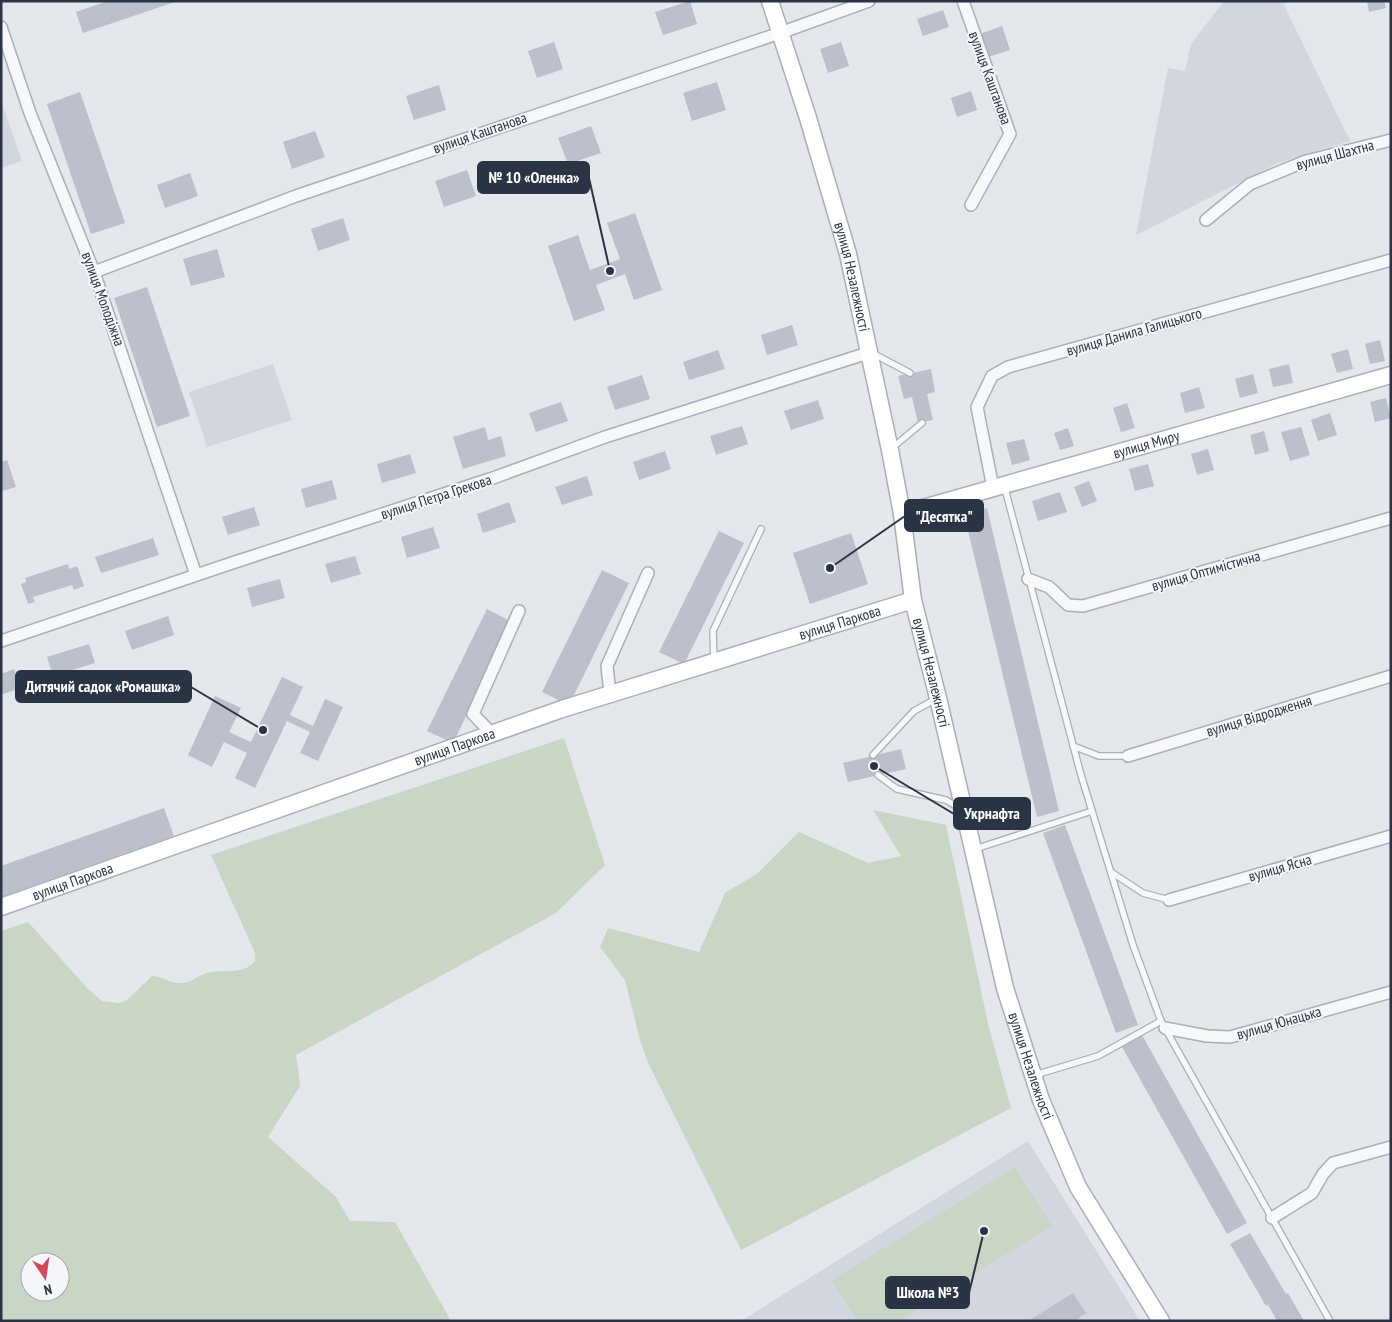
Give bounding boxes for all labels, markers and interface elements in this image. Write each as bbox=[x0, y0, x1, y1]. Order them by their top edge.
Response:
street label: вулиця Каштанова bbox=[965, 29, 1016, 127]
street label: вулиця Каштанова bbox=[430, 108, 529, 157]
street label: вулиця Шахтна bbox=[1294, 135, 1376, 174]
callout: № 10 «Оленка» bbox=[478, 162, 589, 193]
text: № 10 «Оленка» bbox=[489, 167, 580, 187]
street label: вулиця Незалежності bbox=[830, 220, 874, 333]
street label: вулиця Молодіжна bbox=[78, 249, 129, 349]
street label: вулиця Данила Галицького bbox=[1064, 303, 1204, 360]
street label: вулиця Миру bbox=[1111, 426, 1182, 463]
street label: вулиця Петра Грекова bbox=[378, 470, 494, 523]
callout: "Десятка" bbox=[905, 500, 983, 531]
text: "Десятка" bbox=[915, 506, 973, 526]
street label: вулиця Оптимістична bbox=[1149, 546, 1262, 595]
street label: вулиця Паркова bbox=[797, 601, 883, 644]
street label: вулиця Незалежності bbox=[909, 616, 954, 729]
callout: Дитячий садок «Ромашка» bbox=[16, 671, 191, 702]
text: Дитячий садок «Ромашка» bbox=[25, 676, 181, 696]
street label: вулиця Відродження bbox=[1204, 690, 1314, 741]
street label: вулиця Паркова bbox=[411, 723, 497, 769]
callout: Укрнафта bbox=[954, 798, 1030, 829]
text: Укрнафта bbox=[963, 803, 1020, 823]
street label: вулиця Ясна bbox=[1246, 849, 1314, 886]
street label: вулиця Паркова bbox=[29, 858, 116, 904]
street label: вулиця Юнацька bbox=[1234, 1001, 1323, 1044]
street label: вулиця Незалежності bbox=[1004, 1010, 1058, 1122]
north arrow bbox=[20, 1252, 70, 1302]
callout: Школа №3 bbox=[886, 1277, 969, 1308]
text: N bbox=[42, 1280, 54, 1299]
text: Школа №3 bbox=[897, 1282, 959, 1302]

